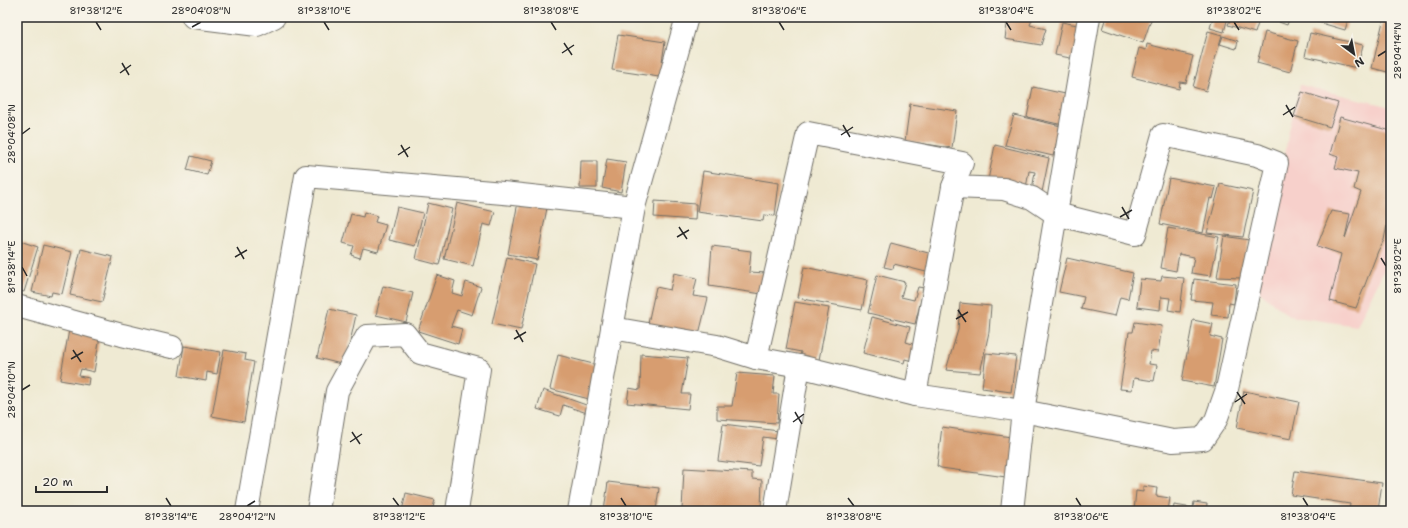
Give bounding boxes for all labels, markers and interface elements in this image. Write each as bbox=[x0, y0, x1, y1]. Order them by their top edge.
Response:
text: 81°38'12"E bbox=[70, 4, 122, 17]
text: 28°04'08"N bbox=[171, 4, 231, 17]
text: 81°38'10"E bbox=[297, 4, 351, 17]
text: 81°38'08"E bbox=[523, 4, 579, 17]
text: 81°38'06"E bbox=[751, 4, 807, 17]
text: 81°38'04"E bbox=[978, 4, 1034, 17]
text: 81°38'02"E bbox=[1206, 4, 1262, 17]
text: 28°04'14"N bbox=[1391, 22, 1404, 80]
north arrow bbox=[1334, 34, 1374, 74]
text: N bbox=[1351, 53, 1367, 71]
text: 28°04'08"N bbox=[5, 104, 18, 164]
text: 81°38'02"E bbox=[1391, 238, 1404, 294]
text: 81°38'14"E bbox=[5, 241, 18, 293]
text: 28°04'10"N bbox=[5, 361, 18, 419]
scale bar bbox=[36, 468, 107, 494]
text: 20 m bbox=[42, 474, 73, 490]
text: 81°38'14"E bbox=[145, 510, 197, 523]
text: 28°04'12"N bbox=[218, 510, 276, 523]
text: 81°38'12"E bbox=[373, 510, 425, 523]
text: 81°38'10"E bbox=[599, 510, 653, 523]
text: 81°38'08"E bbox=[826, 510, 882, 523]
text: 81°38'06"E bbox=[1053, 510, 1109, 523]
text: 81°38'04"E bbox=[1280, 510, 1336, 523]

